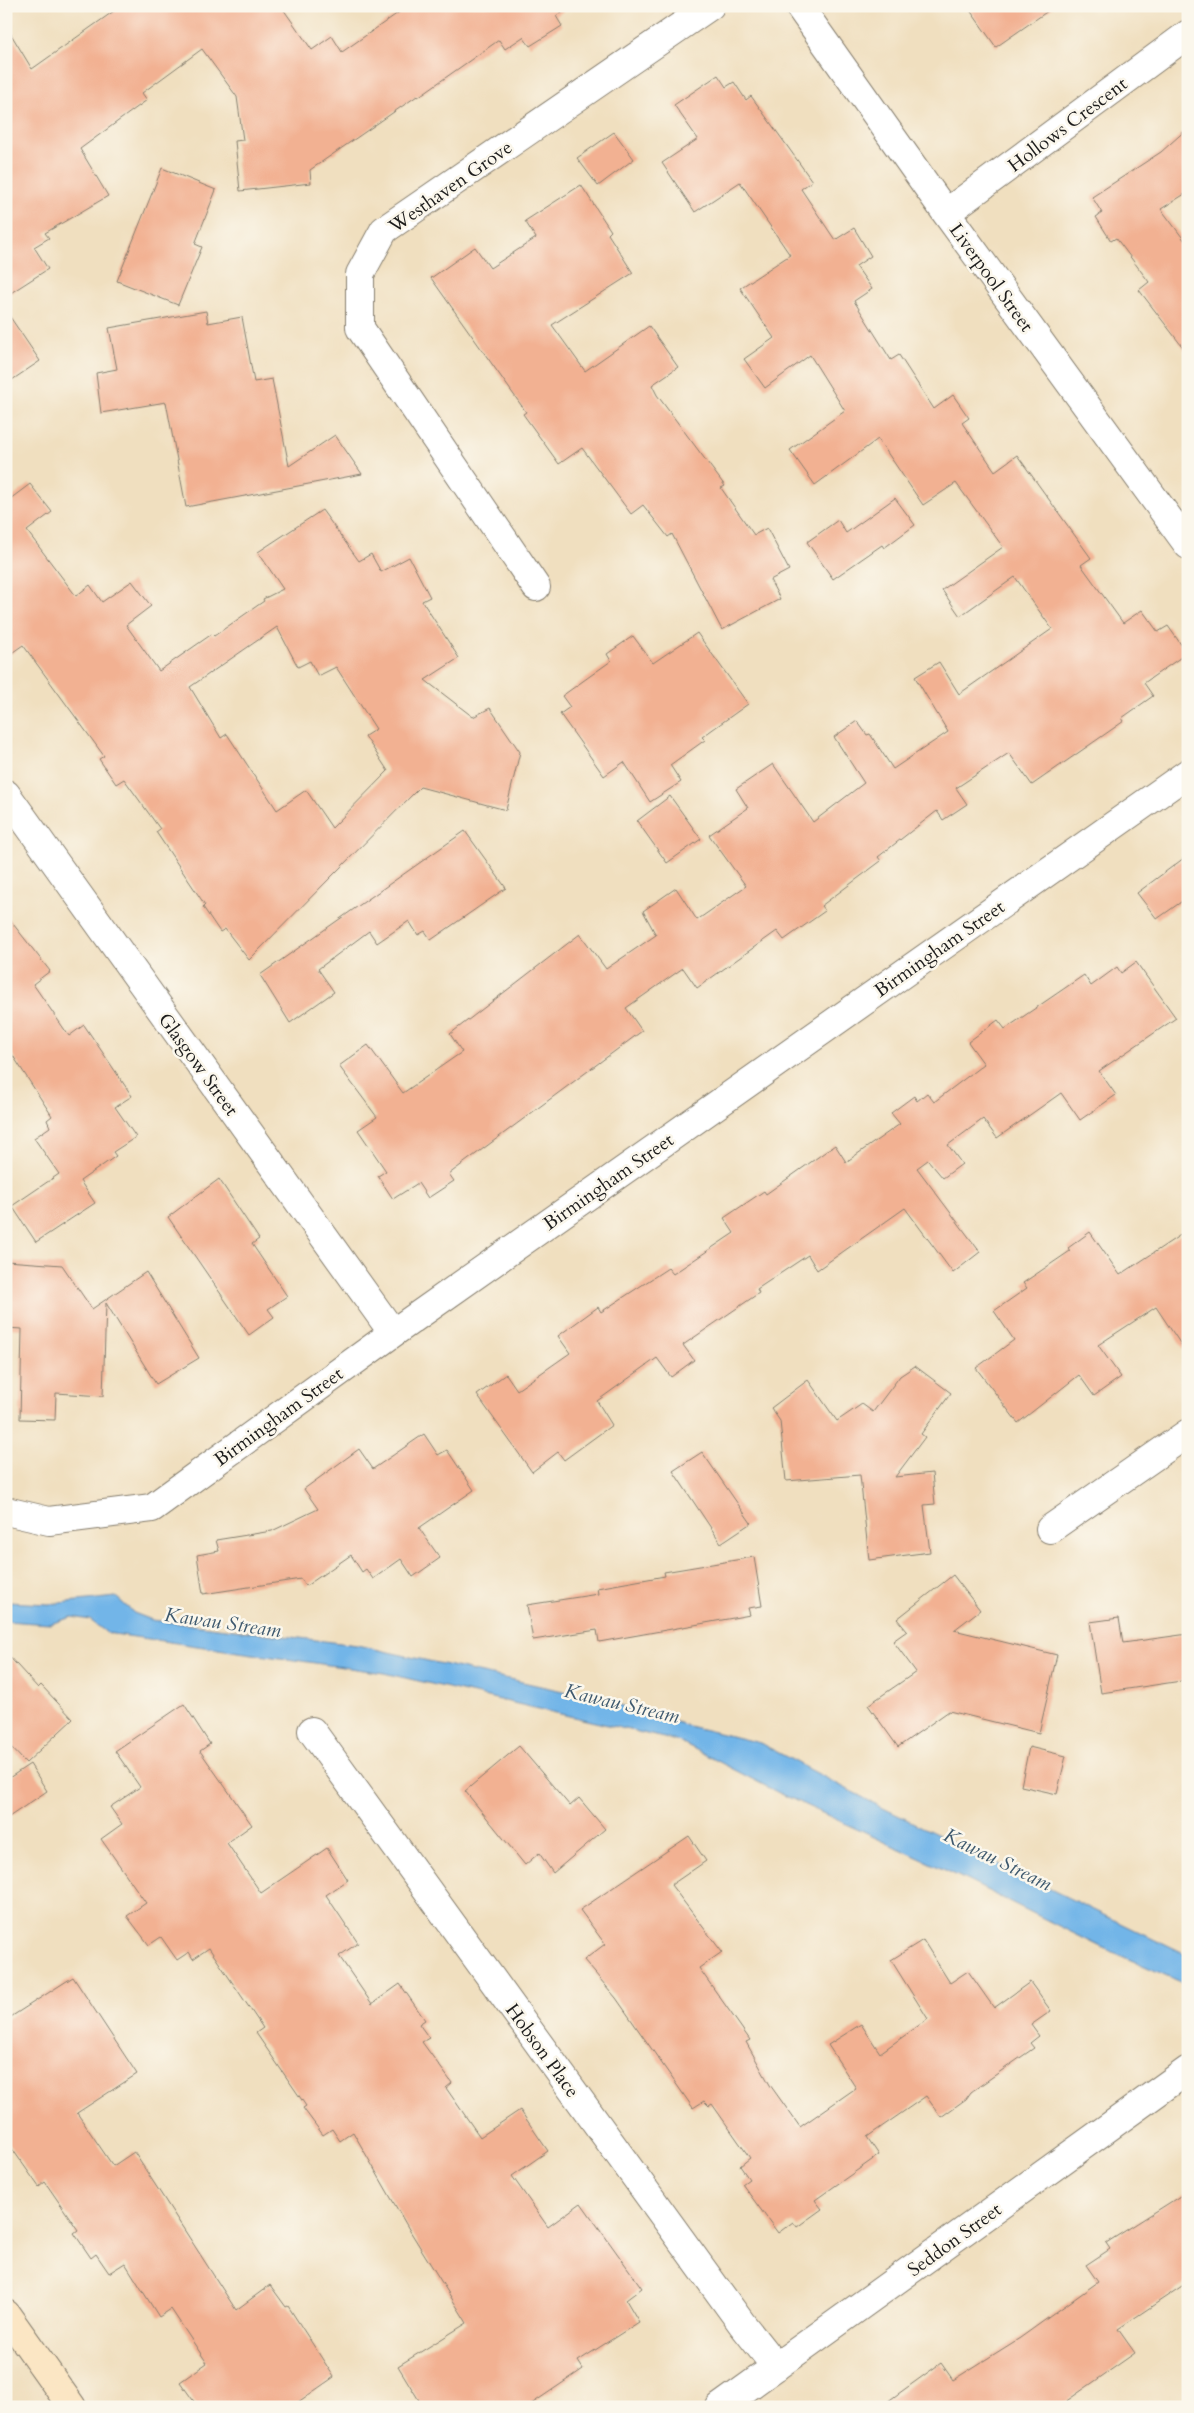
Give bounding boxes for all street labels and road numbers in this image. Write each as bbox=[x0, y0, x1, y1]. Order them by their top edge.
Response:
street label: Hollows Crescent bbox=[1003, 71, 1133, 178]
street label: Westhaven Grove bbox=[383, 135, 518, 240]
street label: Liverpool Street bbox=[943, 218, 1039, 337]
street label: Birmingham Street bbox=[869, 894, 1010, 1004]
street label: Glasgow Street bbox=[152, 1008, 244, 1121]
street label: Birmingham Street bbox=[538, 1127, 679, 1237]
street label: Birmingham Street bbox=[209, 1361, 348, 1472]
street label: Hobson Place bbox=[499, 1998, 585, 2103]
street label: Seddon Street bbox=[902, 2197, 1007, 2283]

